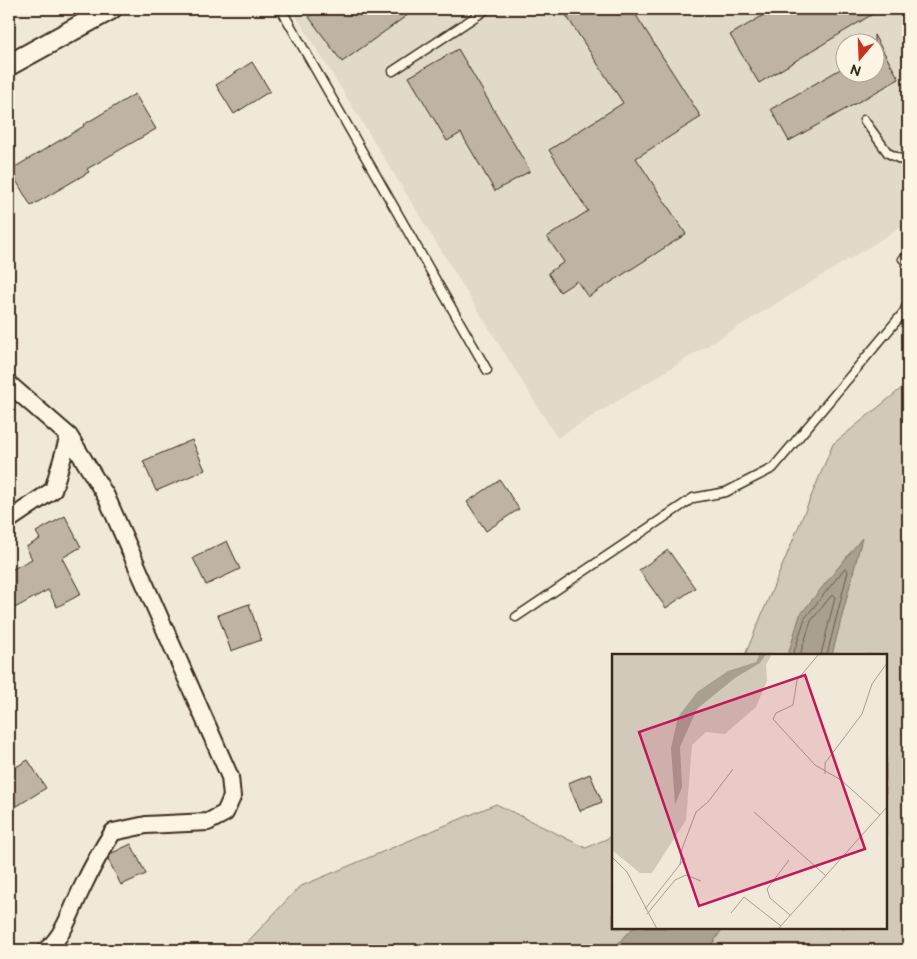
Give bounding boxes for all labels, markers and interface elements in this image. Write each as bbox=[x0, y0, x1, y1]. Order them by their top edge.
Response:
north arrow bbox=[834, 32, 884, 82]
text: N bbox=[848, 60, 864, 80]
inset map bbox=[612, 654, 887, 929]

